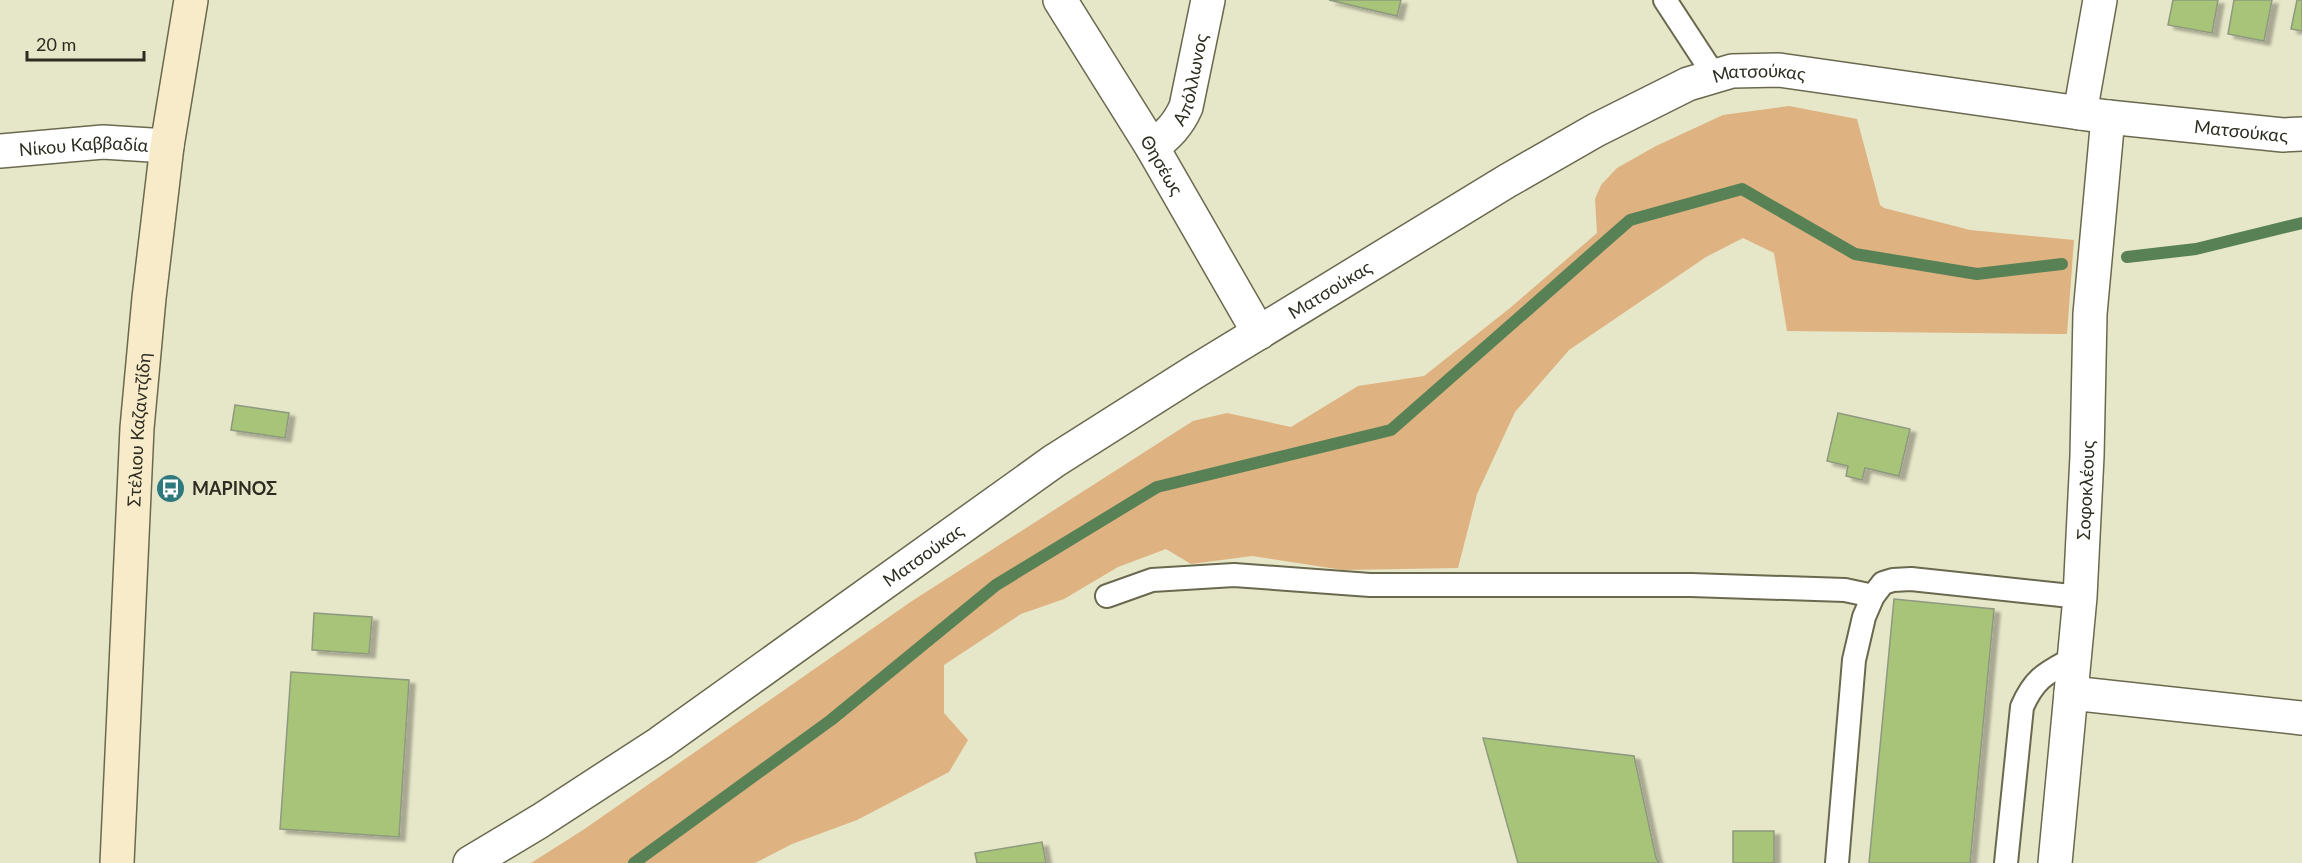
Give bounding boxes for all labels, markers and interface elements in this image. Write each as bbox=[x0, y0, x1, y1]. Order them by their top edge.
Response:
scale bar bbox=[27, 24, 144, 62]
street label: Απόλλωνος bbox=[1167, 31, 1212, 129]
text: 20 m bbox=[36, 33, 76, 55]
street label: Ματσούκας bbox=[1710, 59, 1808, 87]
street label: Ματσούκας bbox=[2193, 115, 2289, 146]
street label: Νίκου Καββαδία bbox=[18, 131, 149, 160]
street label: Θησέως bbox=[1136, 131, 1189, 199]
street label: Ματσούκας bbox=[1284, 255, 1376, 323]
street label: Στέλιου Καζαντζίδη bbox=[122, 352, 155, 507]
street label: Σοφοκλέους bbox=[2072, 440, 2098, 541]
bus stop icon: ΜΑΡΙΝΟΣ bbox=[155, 472, 187, 504]
place label: ΜΑΡΙΝΟΣ bbox=[192, 477, 277, 499]
street label: Ματσούκας bbox=[878, 518, 968, 591]

